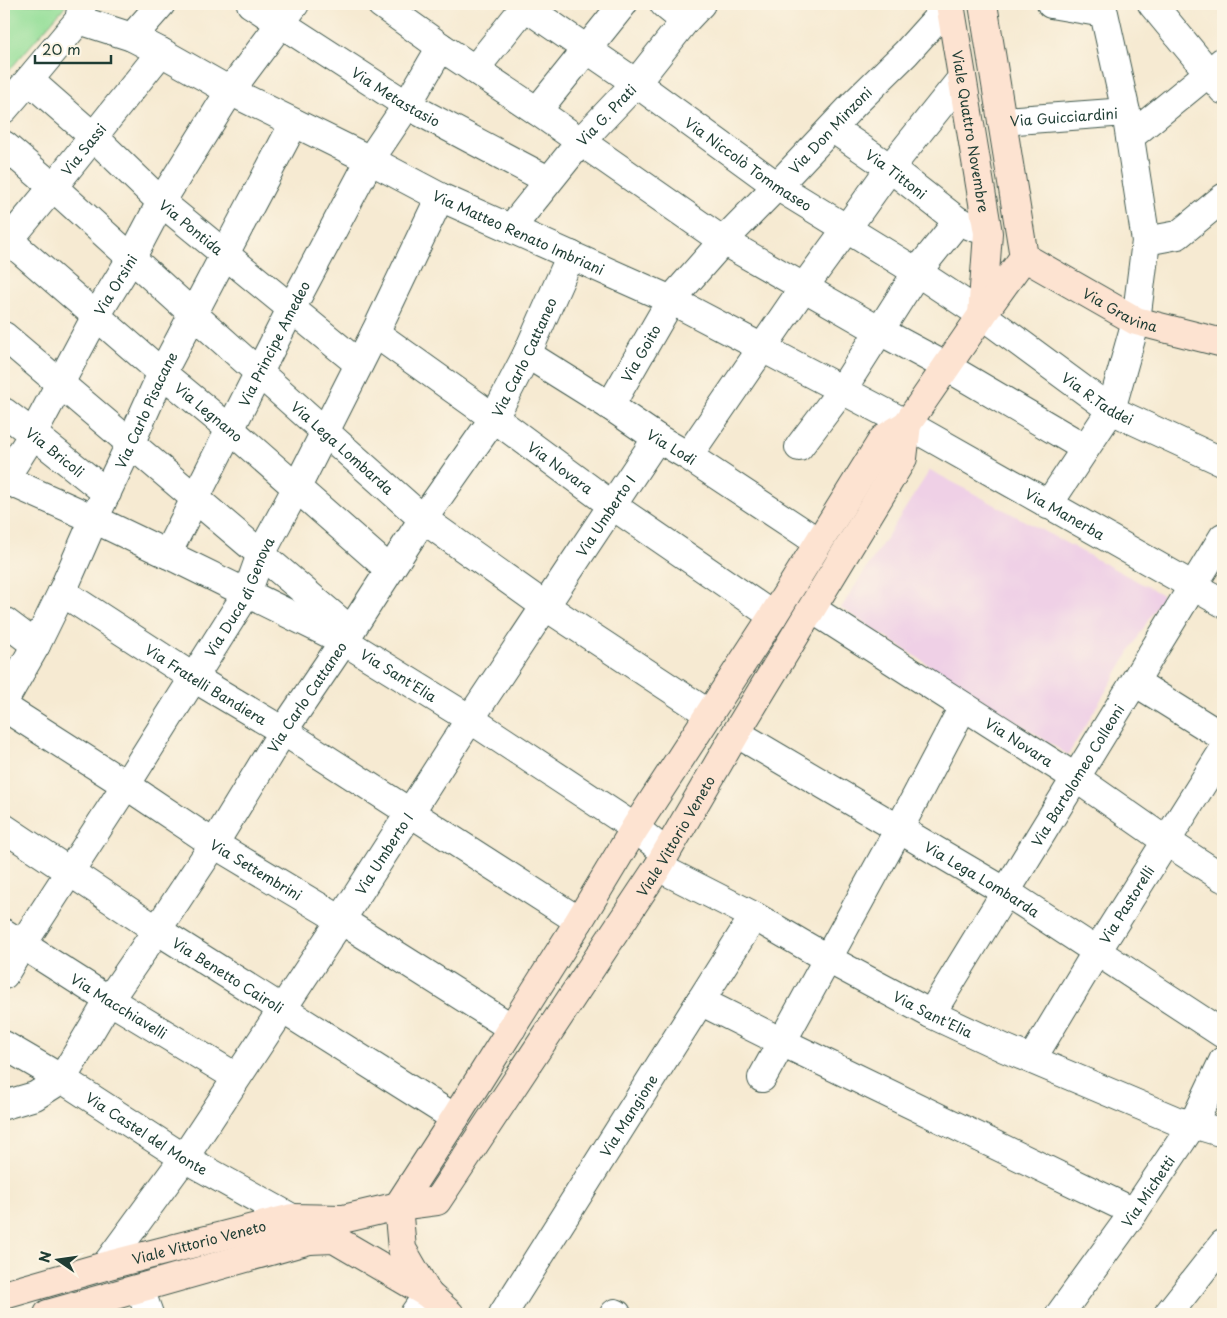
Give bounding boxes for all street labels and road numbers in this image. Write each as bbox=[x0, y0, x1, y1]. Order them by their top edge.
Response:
street label: Viale Quattro Novembre bbox=[947, 48, 995, 214]
street label: Via Metastasio bbox=[348, 61, 444, 131]
street label: Via G. Prati bbox=[571, 79, 641, 150]
street label: Via Don Minzoni bbox=[783, 82, 876, 178]
street label: Via Guicciardini bbox=[1009, 102, 1119, 131]
street label: Via Niccolò Tommaseo bbox=[681, 112, 816, 216]
street label: Via Sassi bbox=[56, 119, 111, 180]
street label: Via Tittoni bbox=[861, 144, 932, 204]
street label: Via Matteo Renato Imbriani bbox=[429, 184, 608, 280]
street label: Via Pontida bbox=[155, 194, 228, 260]
street label: Via Orsini bbox=[89, 250, 142, 319]
street label: Via Principe Amedeo bbox=[233, 277, 315, 410]
street label: Via Gravina bbox=[1079, 282, 1160, 337]
street label: Via Carlo Cattaneo bbox=[486, 294, 561, 420]
street label: Via Goito bbox=[616, 320, 665, 386]
street label: Via Carlo Pisacane bbox=[109, 347, 182, 472]
street label: Via R.Taddei bbox=[1057, 367, 1137, 430]
street label: Via Legnano bbox=[170, 377, 248, 447]
street label: Via Lega Lombarda bbox=[287, 396, 399, 499]
street label: Via Bricoli bbox=[22, 422, 89, 482]
street label: Via Lodi bbox=[643, 424, 701, 469]
street label: Via Novara bbox=[523, 436, 598, 499]
street label: Via Umberto I bbox=[571, 471, 640, 561]
street label: Via Manerba bbox=[1021, 483, 1109, 545]
street label: Via Duca di Genova bbox=[199, 532, 279, 661]
street label: Via Carlo Cattaneo bbox=[262, 637, 352, 757]
street label: Via Fratelli Bandiera bbox=[141, 638, 272, 730]
street label: Via Sant'Elia bbox=[356, 643, 441, 707]
street label: Via Bartolomeo Colleoni bbox=[1026, 700, 1129, 850]
street label: Via Novara bbox=[981, 712, 1057, 771]
street label: Viale Vittorio Veneto bbox=[631, 771, 720, 901]
street label: Via Umberto I bbox=[350, 808, 418, 899]
street label: Via Settembrini bbox=[206, 834, 306, 905]
street label: Via Lega Lombarda bbox=[921, 836, 1044, 922]
street label: Via Pastorelli bbox=[1094, 861, 1159, 948]
street label: Via Benetto Cairoli bbox=[168, 932, 288, 1018]
street label: Via Macchiavelli bbox=[67, 968, 171, 1043]
street label: Via Sant'Elia bbox=[889, 985, 977, 1043]
street label: Via Mangione bbox=[594, 1070, 662, 1161]
street label: Via Castel del Monte bbox=[82, 1087, 212, 1180]
street label: Via Michetti bbox=[1116, 1151, 1180, 1231]
street label: Viale Vittorio Veneto bbox=[130, 1215, 268, 1269]

